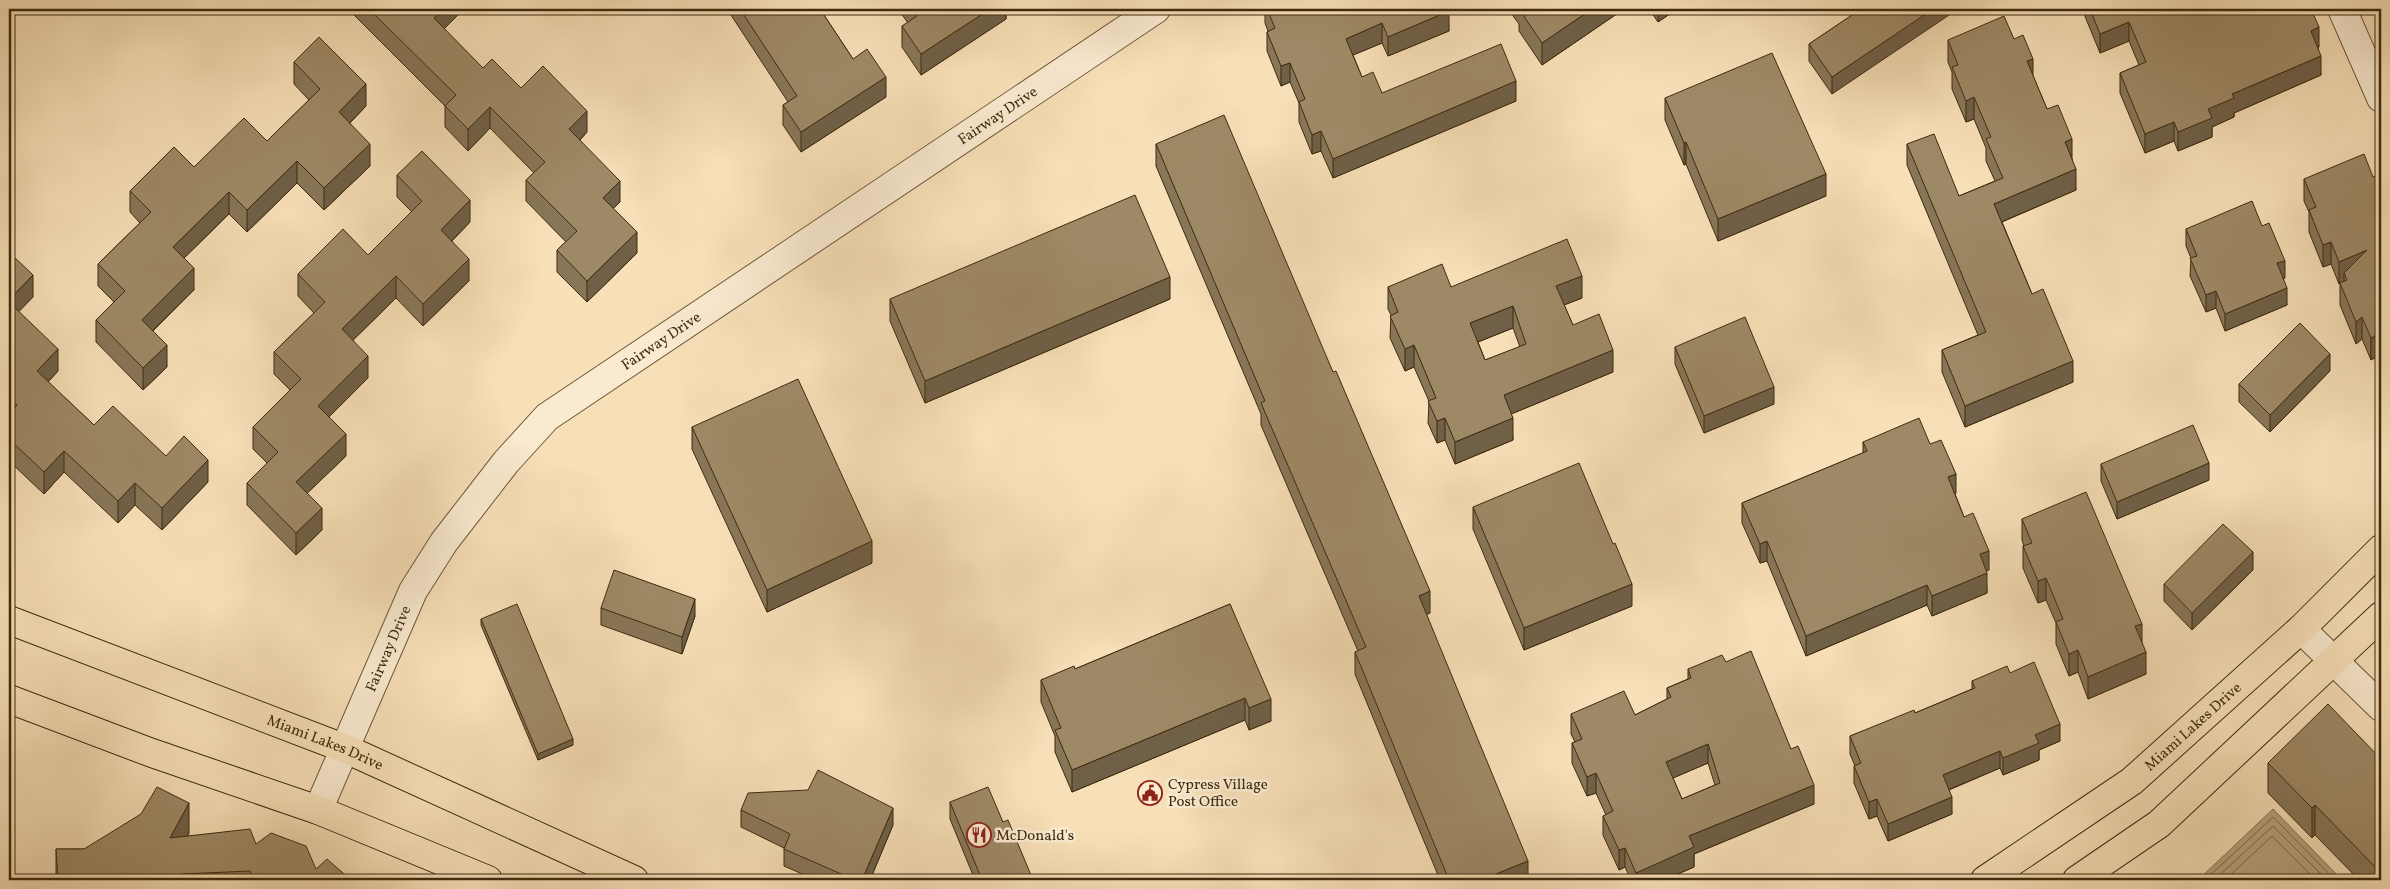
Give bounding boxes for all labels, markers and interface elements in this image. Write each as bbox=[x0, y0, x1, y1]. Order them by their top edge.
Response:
street label: Fairway Drive bbox=[954, 82, 1042, 151]
street label: Fairway Drive bbox=[618, 308, 706, 376]
street label: Fairway Drive bbox=[361, 603, 417, 696]
street label: Miami Lakes Drive bbox=[2141, 678, 2247, 777]
street label: Miami Lakes Drive bbox=[263, 711, 386, 777]
place label: Cypress Village Post Office bbox=[1168, 775, 1268, 813]
public building icon: Cypress Village Post Office bbox=[1137, 780, 1163, 806]
restaurant icon: McDonald's bbox=[966, 822, 992, 848]
place label: McDonald's bbox=[996, 826, 1074, 847]

